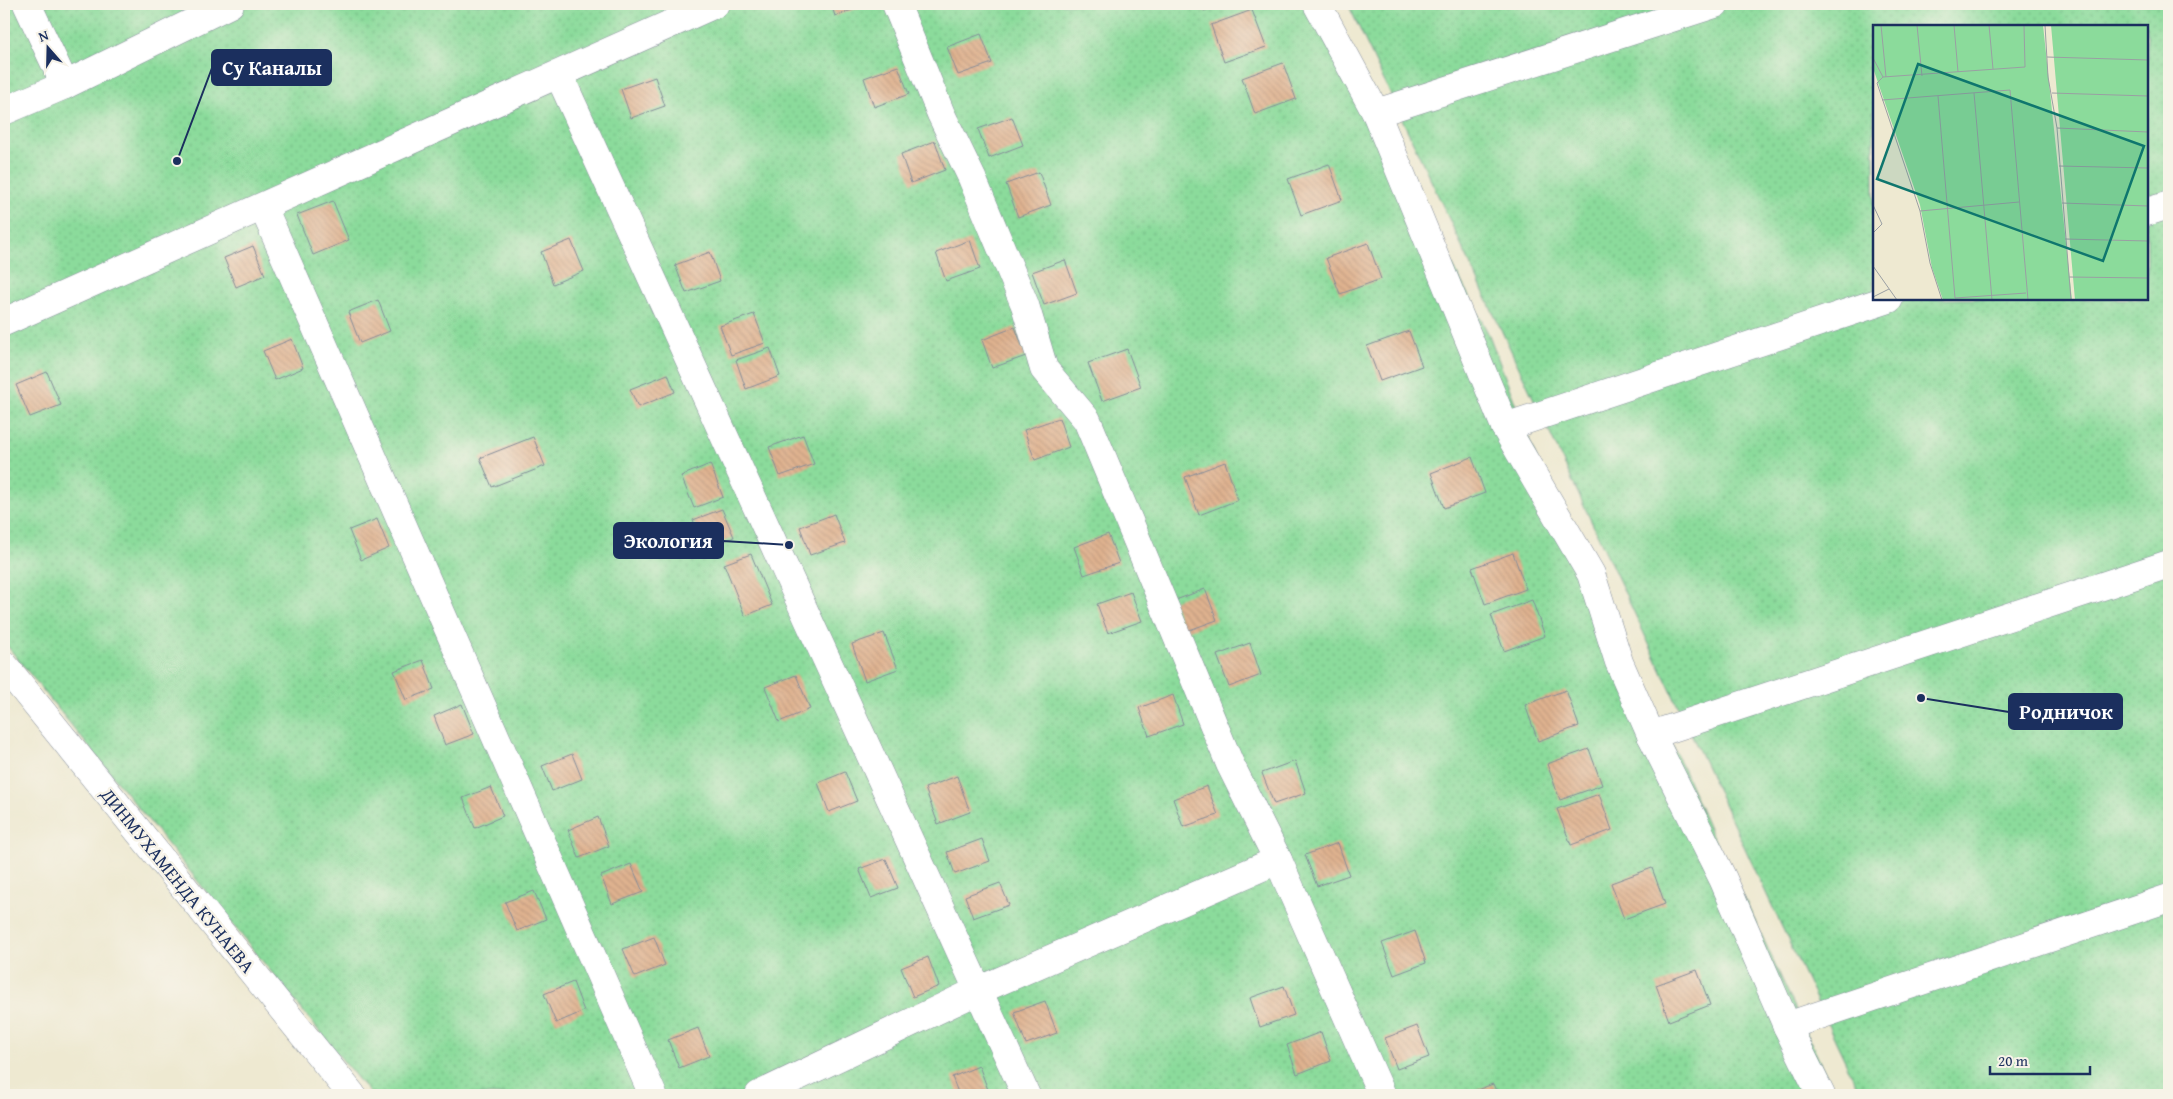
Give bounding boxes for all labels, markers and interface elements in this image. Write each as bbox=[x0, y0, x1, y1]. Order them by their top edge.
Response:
north arrow bbox=[22, 22, 72, 72]
text: N bbox=[36, 25, 52, 47]
inset map bbox=[1873, 25, 2148, 300]
callout: Су Каналы bbox=[212, 50, 331, 85]
text: Су Каналы bbox=[222, 53, 322, 82]
callout: Экология bbox=[614, 523, 723, 558]
text: Экология bbox=[624, 526, 713, 555]
callout: Родничок bbox=[2009, 694, 2122, 729]
text: Родничок bbox=[2019, 697, 2113, 726]
street label: ДИНМУХАМЕНДА КУНАЕВА bbox=[94, 780, 262, 979]
scale bar bbox=[1990, 1044, 2090, 1076]
text: 20 m bbox=[1998, 1050, 2029, 1071]

